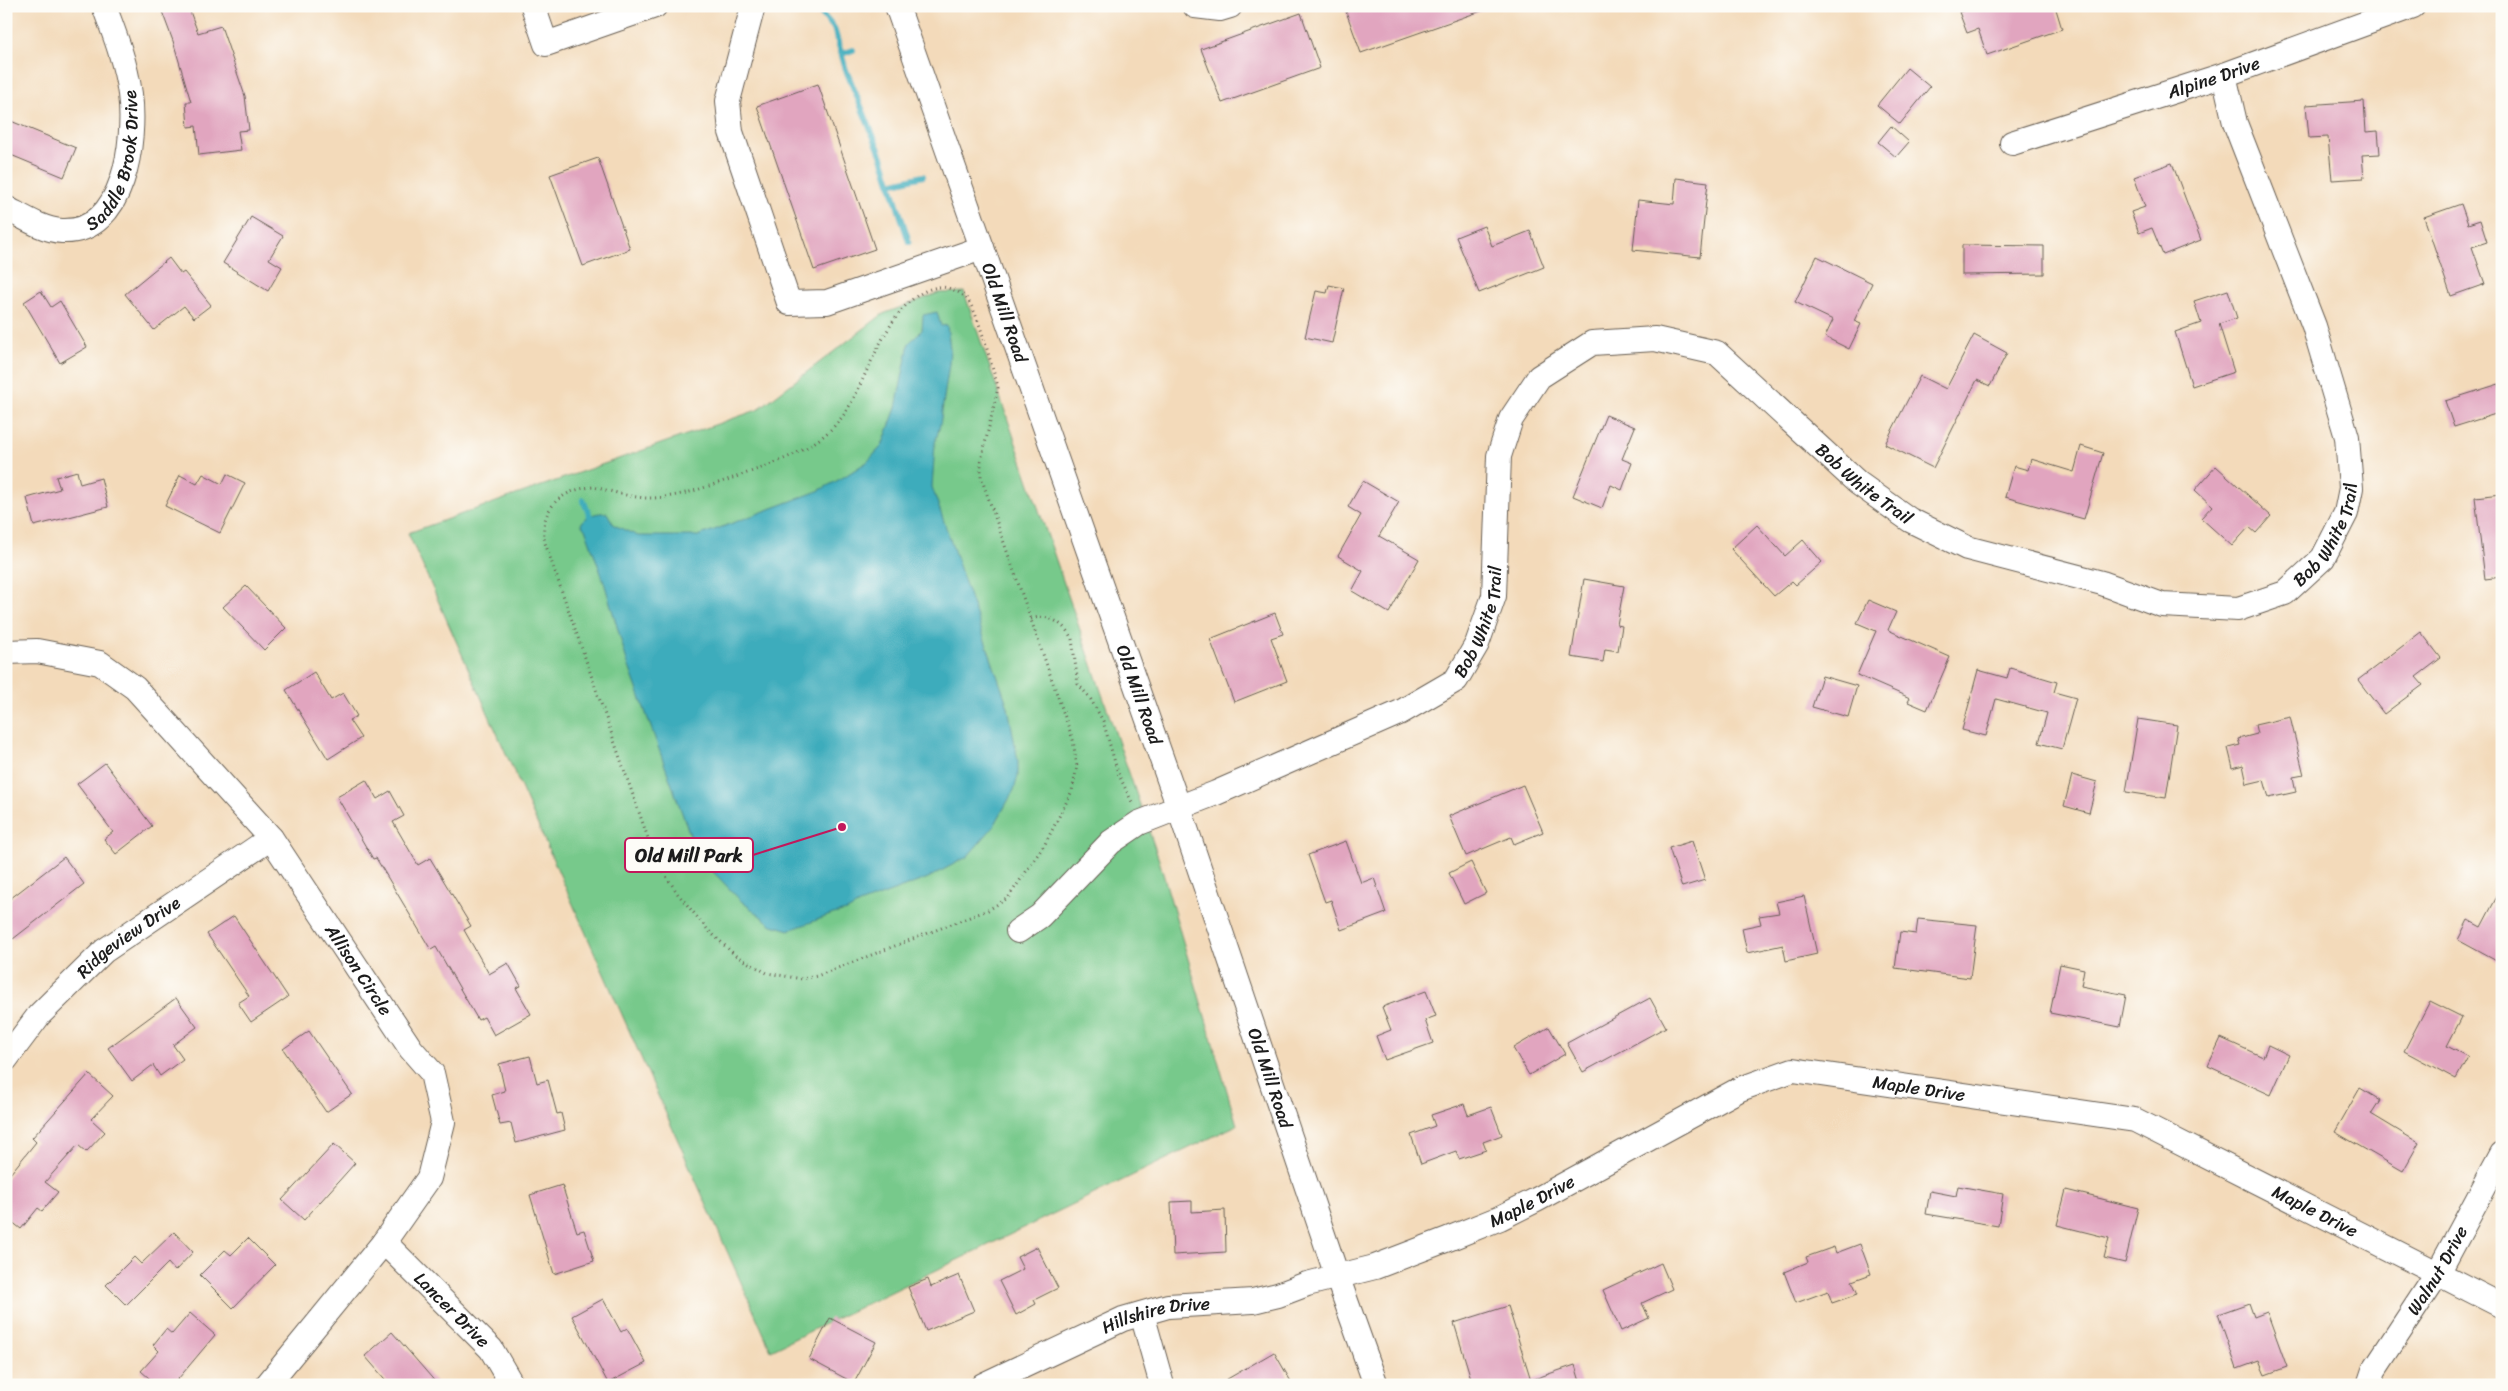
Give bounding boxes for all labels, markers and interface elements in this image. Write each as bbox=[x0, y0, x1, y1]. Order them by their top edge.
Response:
street label: Alpine Drive bbox=[2162, 47, 2265, 108]
street label: Saddle Brook Drive bbox=[79, 88, 147, 240]
street label: Old Mill Road bbox=[972, 258, 1038, 369]
street label: Bob White Trail bbox=[1808, 435, 1920, 534]
street label: Bob White Trail bbox=[2285, 481, 2367, 595]
street label: Bob White Trail bbox=[1445, 564, 1511, 684]
street label: Old Mill Road bbox=[1107, 640, 1172, 751]
callout: Old Mill Park bbox=[625, 838, 753, 872]
text: Old Mill Park bbox=[635, 839, 743, 872]
street label: Ridgeview Drive bbox=[68, 887, 187, 986]
street label: Allison Circle bbox=[316, 917, 401, 1023]
street label: Old Mill Road bbox=[1238, 1023, 1302, 1134]
street label: Maple Drive bbox=[1871, 1066, 1967, 1111]
street label: Maple Drive bbox=[1484, 1166, 1581, 1237]
street label: Maple Drive bbox=[2266, 1176, 2364, 1247]
street label: Walnut Drive bbox=[2398, 1220, 2477, 1322]
street label: Lancer Drive bbox=[406, 1264, 498, 1356]
street label: Hillshire Drive bbox=[1096, 1288, 1211, 1343]

